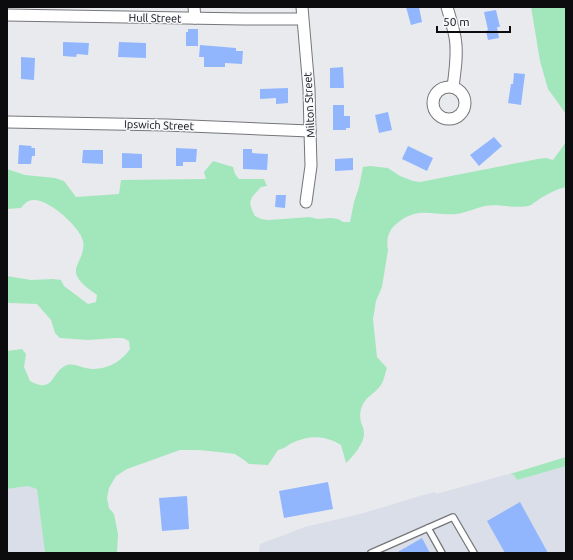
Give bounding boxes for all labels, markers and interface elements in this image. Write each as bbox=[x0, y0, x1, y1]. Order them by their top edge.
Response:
scale bar bbox=[437, 8, 510, 34]
street label: Hull Street bbox=[128, 12, 182, 24]
text: 50 m bbox=[443, 15, 470, 28]
street label: Milton Street bbox=[301, 71, 317, 138]
street label: Ipswich Street bbox=[124, 118, 195, 132]

